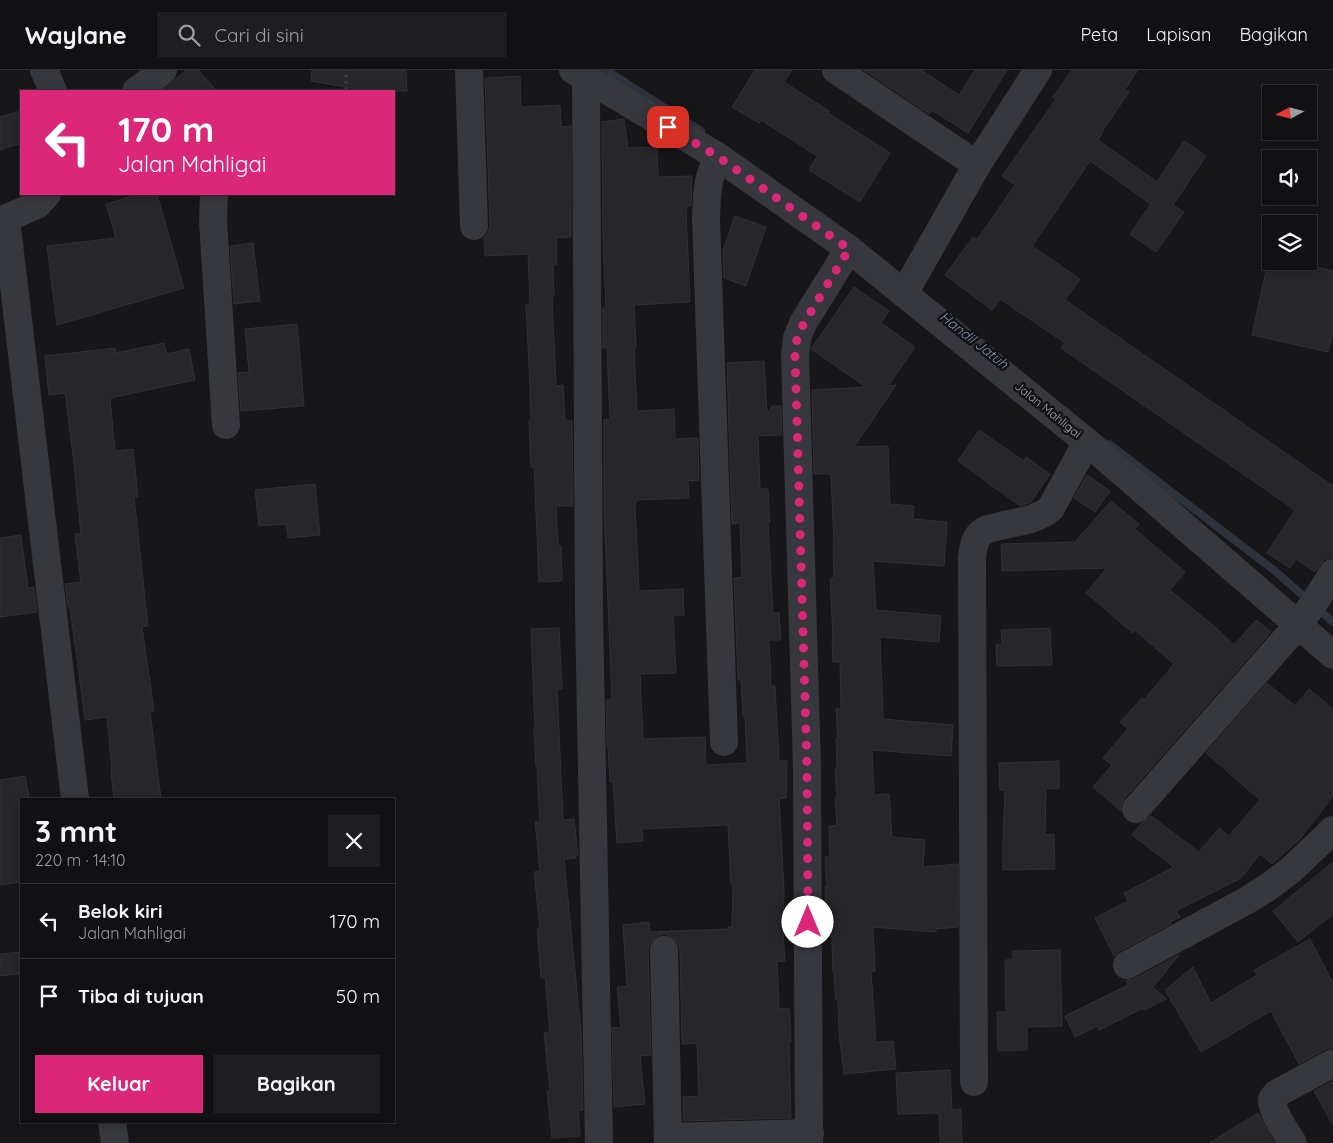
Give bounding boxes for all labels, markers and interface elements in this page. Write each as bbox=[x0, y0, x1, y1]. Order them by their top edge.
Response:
search box bbox=[157, 12, 507, 57]
text: Waylane bbox=[25, 20, 127, 50]
icon: search bbox=[175, 21, 203, 49]
text: Cari di sini bbox=[215, 23, 304, 47]
text: Peta bbox=[1081, 23, 1118, 46]
text: Lapisan bbox=[1146, 23, 1211, 46]
text: Bagikan bbox=[1239, 23, 1308, 46]
north arrow bbox=[1262, 85, 1318, 140]
map controls bbox=[1262, 85, 1317, 270]
pin bbox=[647, 106, 689, 148]
text: 170 m bbox=[118, 107, 214, 151]
icon: left bbox=[35, 110, 100, 175]
icon: arrive bbox=[654, 113, 682, 141]
text: Jalan Mahligai bbox=[118, 150, 266, 178]
button: sound bbox=[1262, 150, 1317, 205]
button: layers bbox=[1262, 215, 1317, 270]
water label: Handil Jatuh bbox=[936, 308, 1013, 373]
street label: Jalan Mahligai bbox=[1012, 378, 1085, 441]
text: 3 mnt bbox=[35, 812, 117, 850]
button: close bbox=[328, 815, 380, 867]
text: 220 m · 14:10 bbox=[35, 850, 126, 870]
position arrow bbox=[781, 895, 833, 947]
text: Belok kiri bbox=[78, 899, 163, 923]
icon: left bbox=[35, 907, 63, 935]
text: 170 m bbox=[329, 909, 380, 933]
text: Jalan Mahligai bbox=[78, 923, 186, 943]
icon: arrive bbox=[35, 982, 63, 1010]
text: Tiba di tujuan bbox=[78, 984, 204, 1008]
text: 50 m bbox=[336, 984, 380, 1008]
button: Keluar bbox=[35, 1055, 203, 1113]
button: Bagikan bbox=[213, 1055, 380, 1113]

